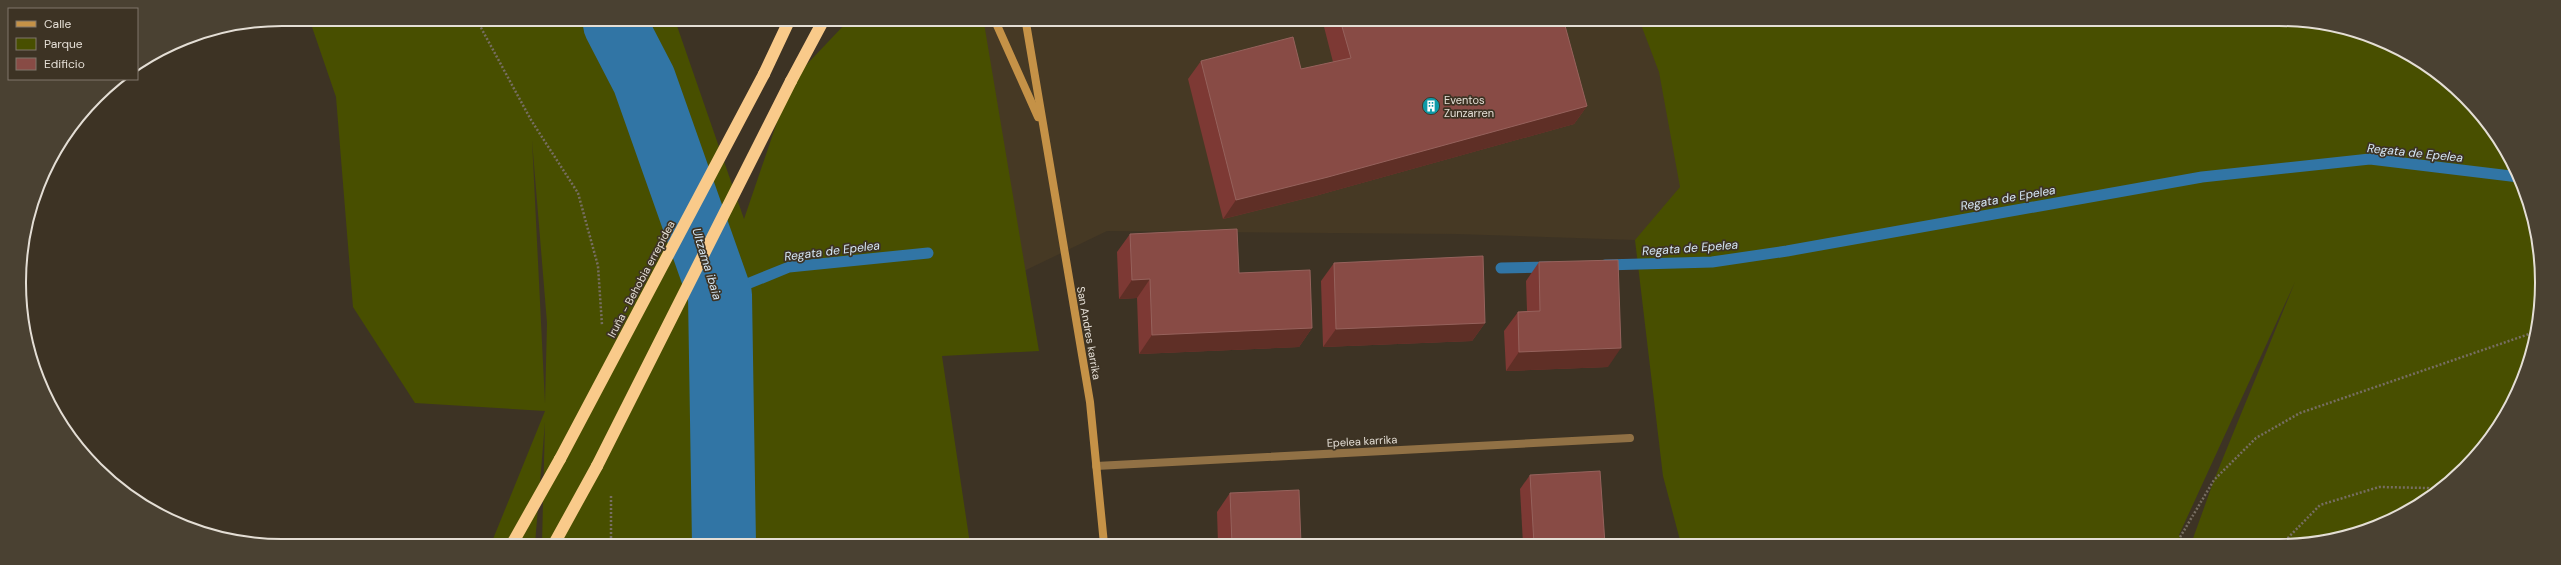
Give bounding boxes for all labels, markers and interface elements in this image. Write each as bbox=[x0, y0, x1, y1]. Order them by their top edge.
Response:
legend bbox=[8, 8, 138, 80]
text: Calle bbox=[44, 16, 71, 32]
text: Parque bbox=[44, 36, 83, 52]
text: Edificio bbox=[44, 56, 85, 72]
place label: Eventos Zunzarren bbox=[1444, 93, 1494, 120]
building icon: Eventos Zunzarren bbox=[1421, 96, 1441, 116]
water label: Regata de Epelea bbox=[2366, 140, 2464, 166]
water label: Regata de Epelea bbox=[1959, 182, 2057, 214]
street label: Iruña - Behobia errepidea bbox=[604, 218, 678, 340]
water label: Ultzama ibaia bbox=[688, 226, 726, 302]
water label: Regata de Epelea bbox=[783, 237, 881, 265]
water label: Regata de Epelea bbox=[1641, 237, 1739, 259]
street label: San Andres karrika bbox=[1074, 285, 1104, 381]
street label: Epelea karrika bbox=[1326, 432, 1398, 450]

